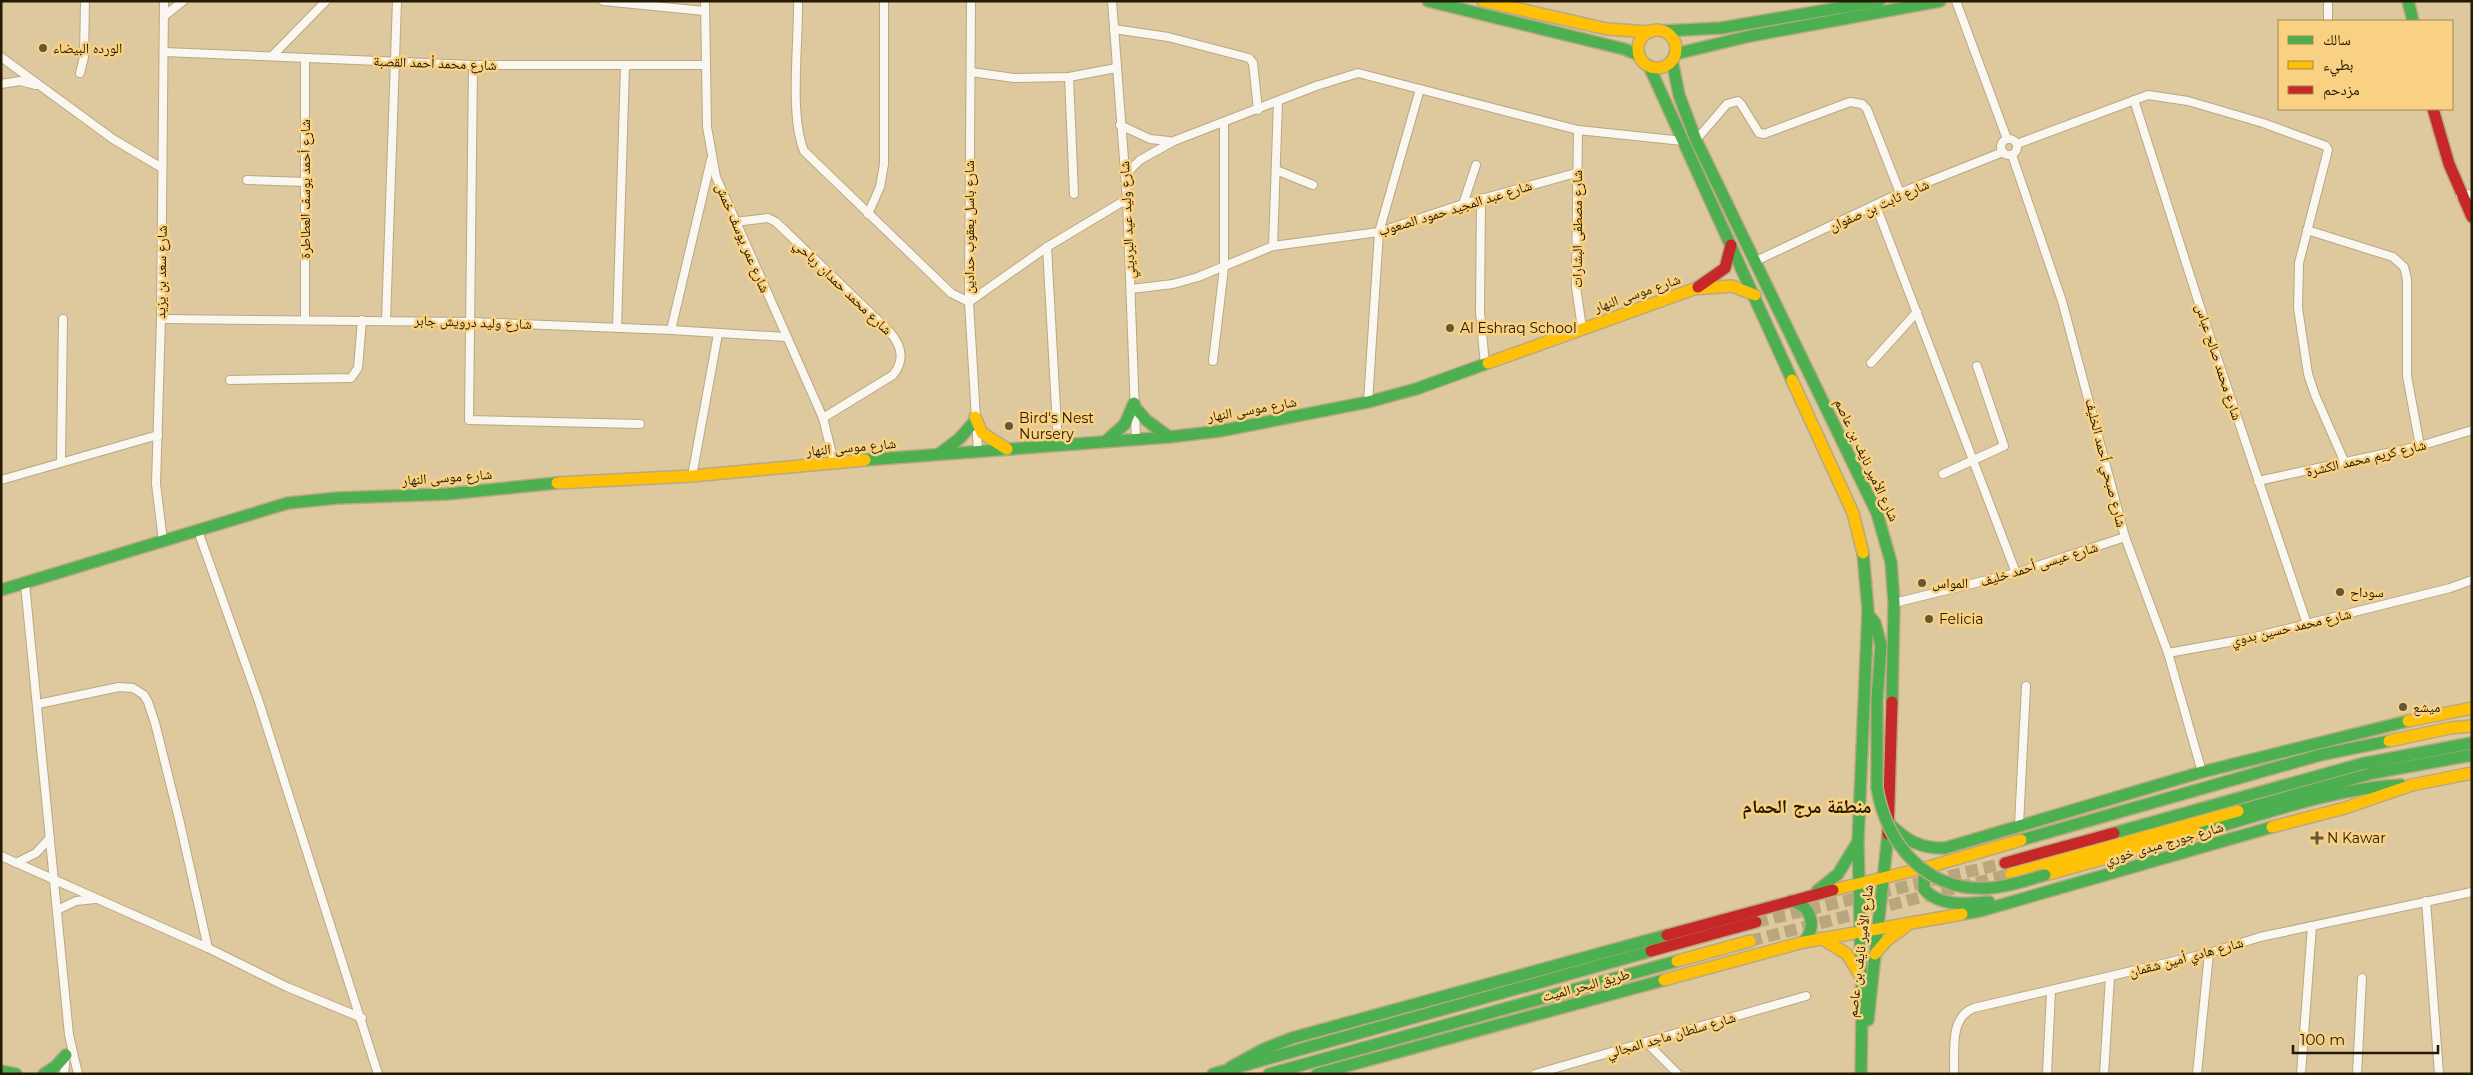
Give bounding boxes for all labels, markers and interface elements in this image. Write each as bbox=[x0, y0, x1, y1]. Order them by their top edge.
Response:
legend bbox=[2278, 20, 2453, 110]
text: سالك bbox=[2323, 30, 2351, 49]
place label: الورده البيضاء bbox=[53, 39, 122, 57]
marker: الورده البيضاء bbox=[37, 42, 49, 54]
street label: شارع محمد أحمد القصبة bbox=[373, 52, 497, 75]
text: بطيء bbox=[2323, 55, 2353, 77]
text: مزدحم bbox=[2323, 80, 2360, 100]
street label: شارع أحمد يوسف العطاطرة bbox=[296, 119, 315, 259]
street label: شارع باسل يعقوب حدادين bbox=[960, 160, 979, 294]
street label: شارع وليد عيد البرديني bbox=[1115, 161, 1142, 279]
street label: شارع مصطفى البشارات bbox=[1568, 170, 1587, 288]
street label: شارع ثابت بن صفوان bbox=[1826, 175, 1932, 236]
street label: شارع عبد المجيد حمود الصعوب bbox=[1376, 176, 1534, 241]
street label: شارع عمر يوسف خمش bbox=[711, 181, 774, 296]
street label: شارع سعد بن يزيد bbox=[151, 225, 172, 319]
street label: شارع محمد حمدان رباحي bbox=[788, 235, 896, 340]
street label: شارع موسى النهار bbox=[1590, 270, 1683, 317]
street label: شارع محمد صالح عباس bbox=[2191, 301, 2246, 423]
street label: شارع وليد درويش جابر bbox=[413, 311, 532, 334]
place label: Al Eshraq School bbox=[1460, 319, 1577, 337]
marker: Al Eshraq School bbox=[1444, 322, 1456, 334]
street label: شارع موسى النهار bbox=[1205, 392, 1298, 427]
street label: شارع الأمير نايف بن عاصم bbox=[1830, 396, 1903, 525]
street label: شارع صبحي أحمد الخليف bbox=[2079, 397, 2131, 530]
place label: Bird's Nest Nursery bbox=[1019, 409, 1094, 443]
marker: Bird's Nest Nursery bbox=[1003, 420, 1015, 432]
street label: شارع موسى النهار bbox=[804, 434, 897, 461]
street label: شارع كريم محمد الكشرة bbox=[2304, 435, 2428, 482]
street label: شارع موسى النهار bbox=[400, 465, 493, 490]
street label: شارع عيسى أحمد خليف bbox=[1978, 538, 2100, 591]
place label: المواس bbox=[1932, 574, 1968, 592]
marker: المواس bbox=[1916, 577, 1928, 589]
place label: سوداح bbox=[2350, 583, 2384, 602]
marker: سوداح bbox=[2334, 586, 2346, 598]
street label: شارع محمد حسين بدوي bbox=[2229, 604, 2353, 652]
place label: Felicia bbox=[1939, 610, 1983, 628]
marker: Felicia bbox=[1923, 613, 1935, 625]
place label: ميشع bbox=[2413, 698, 2440, 717]
marker: ميشع bbox=[2397, 701, 2409, 713]
district label: منطقة مرج الحمام bbox=[1742, 795, 1872, 820]
street label: شارع جورج مبدى خوري bbox=[2103, 817, 2226, 871]
place label: N Kawar bbox=[2327, 829, 2386, 847]
marker: N Kawar bbox=[2311, 832, 2323, 844]
street label: شارع الأمير نايف بن عاصم bbox=[1843, 884, 1878, 1019]
street label: شارع هادي أمين شقمان bbox=[2127, 933, 2246, 983]
street label: طريق البحر الميت bbox=[1540, 965, 1632, 1006]
street label: شارع سلطان ماجد المجالي bbox=[1604, 1008, 1738, 1065]
scale bar bbox=[2293, 1022, 2438, 1054]
text: 100 m bbox=[2300, 1030, 2345, 1049]

